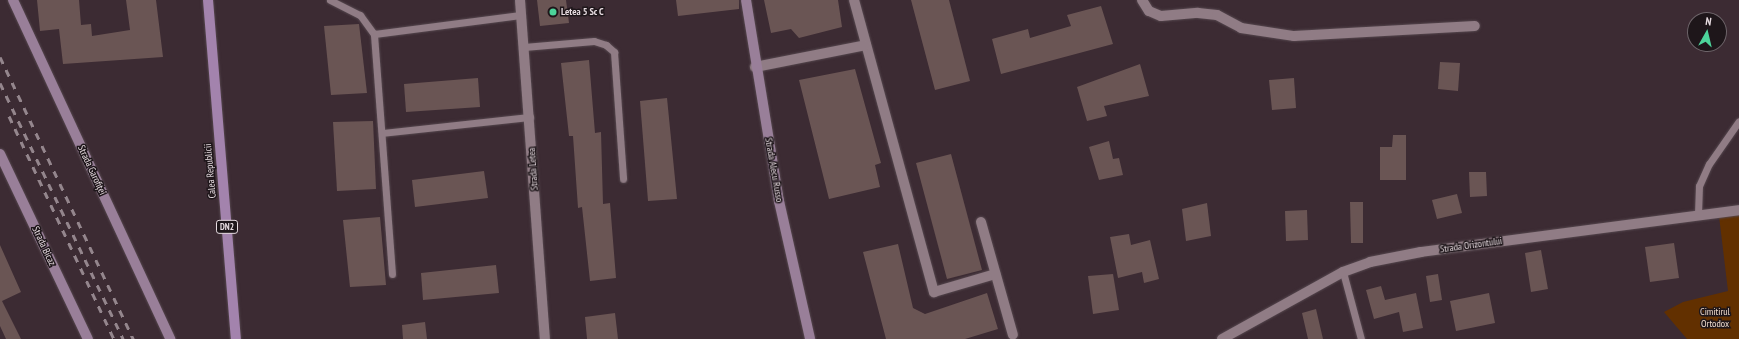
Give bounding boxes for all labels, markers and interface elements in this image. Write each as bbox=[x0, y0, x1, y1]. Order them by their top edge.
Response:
place label: Letea 5 Sc C bbox=[561, 6, 604, 18]
marker: Letea 5 Sc C bbox=[548, 7, 558, 17]
north arrow bbox=[1687, 12, 1727, 52]
text: N bbox=[1705, 14, 1712, 28]
street label: Strada Alecu Russo bbox=[762, 137, 786, 203]
street label: Strada Garofiței bbox=[75, 143, 109, 197]
street label: Calea Republicii bbox=[202, 143, 218, 199]
street label: Strada Letea bbox=[526, 147, 540, 191]
road number: DN2 bbox=[216, 220, 238, 234]
street label: Strada Bicaz bbox=[30, 224, 58, 268]
street label: Strada Orizontului bbox=[1439, 235, 1503, 255]
park label: Cimitirul Ortodox bbox=[1700, 305, 1730, 328]

